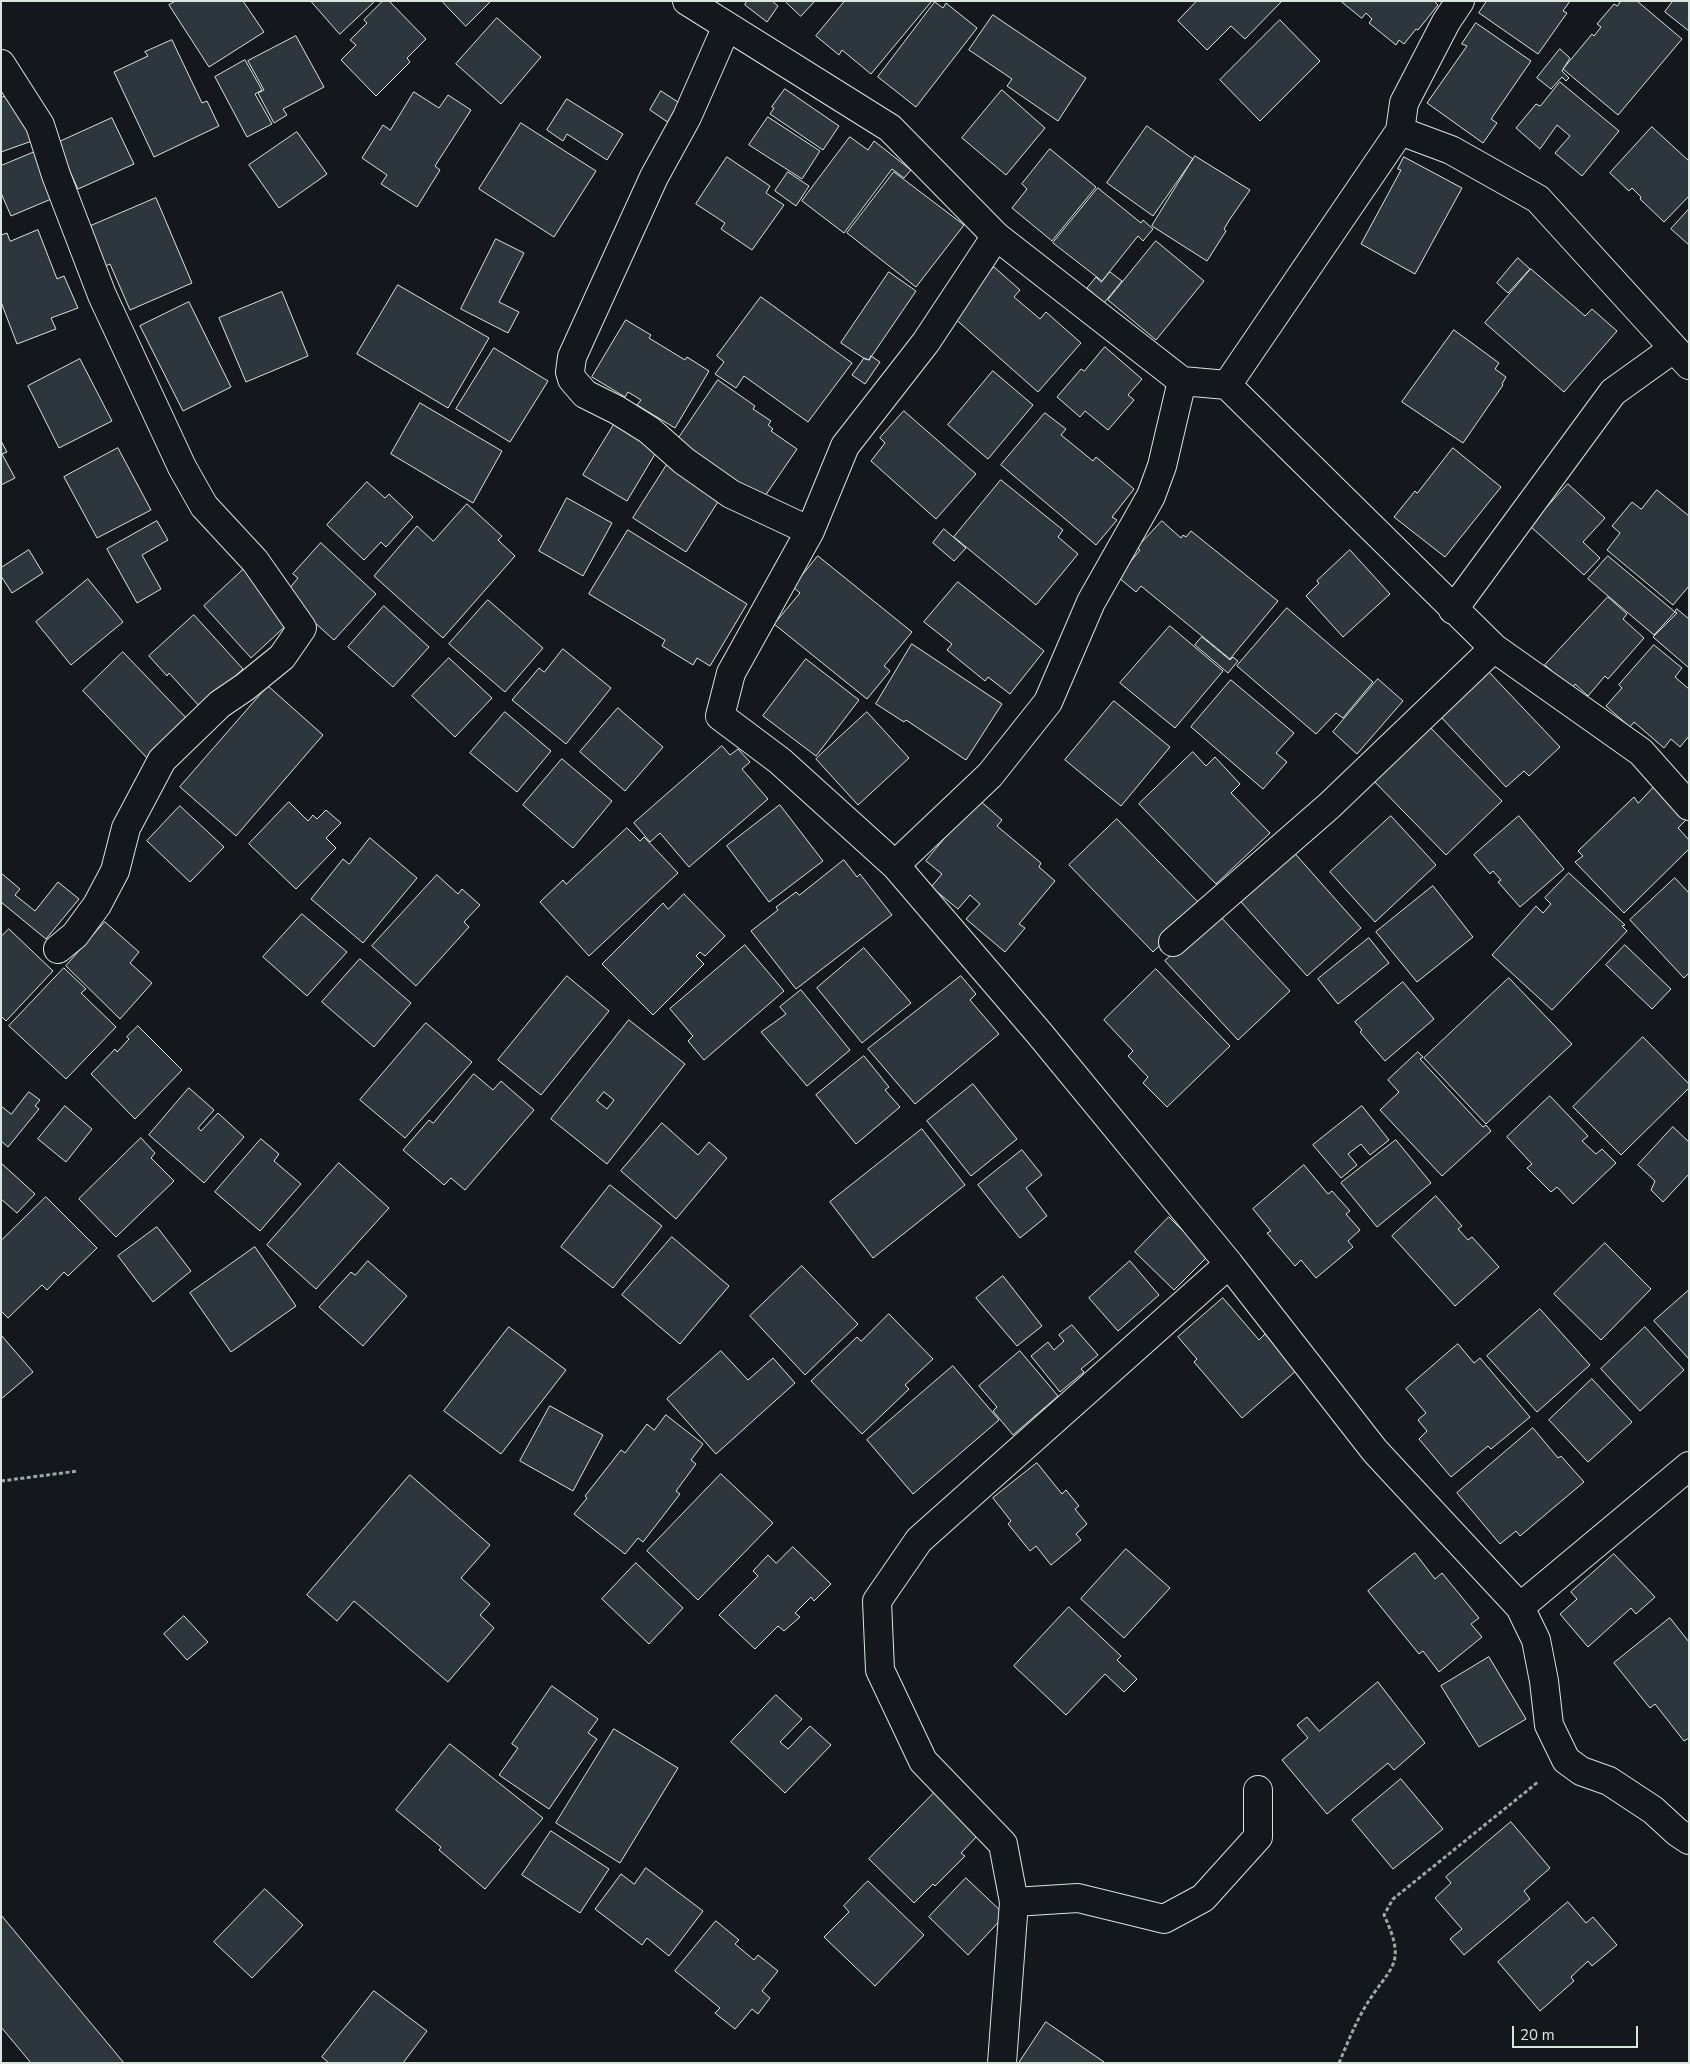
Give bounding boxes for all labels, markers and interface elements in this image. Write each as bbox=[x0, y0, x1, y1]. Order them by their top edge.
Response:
scale bar bbox=[1515, 2016, 1641, 2048]
text: 20 m bbox=[1520, 2025, 1555, 2045]

